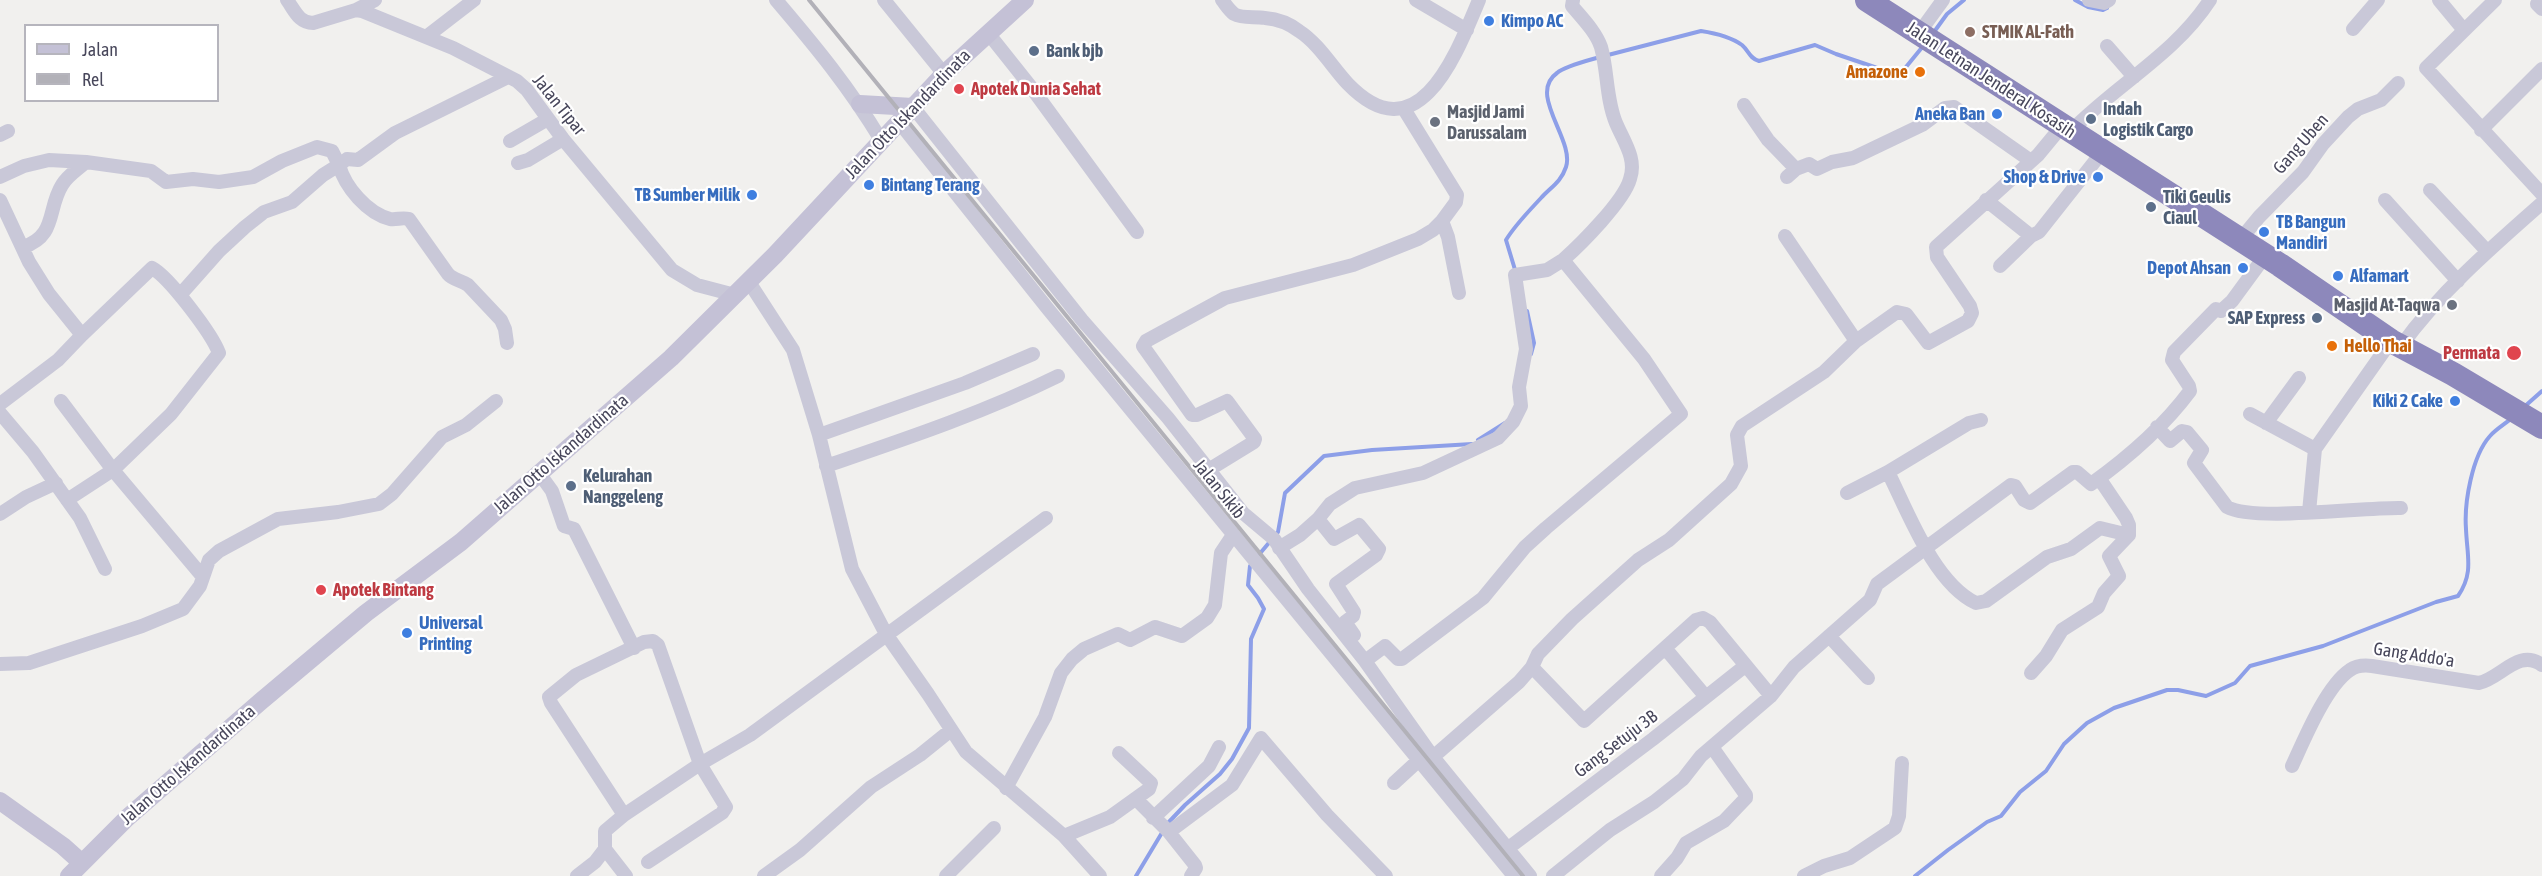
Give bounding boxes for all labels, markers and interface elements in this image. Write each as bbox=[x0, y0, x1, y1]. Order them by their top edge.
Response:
place label: Kimpo AC bbox=[1501, 10, 1563, 32]
marker: Kimpo AC bbox=[1482, 14, 1496, 28]
street label: Jalan Letnan Jenderal Kosasih bbox=[1902, 17, 2080, 143]
place label: STMIK AL-Fath bbox=[1982, 21, 2074, 43]
legend bbox=[24, 24, 219, 102]
marker: STMIK AL-Fath bbox=[1963, 25, 1977, 39]
text: Jalan bbox=[82, 39, 118, 60]
place label: Bank bjb bbox=[1046, 40, 1103, 62]
marker: Bank bjb bbox=[1027, 44, 1041, 58]
street label: Jalan Otto Iskandardinata bbox=[841, 45, 975, 183]
place label: Amazone bbox=[1846, 61, 1908, 83]
marker: Amazone bbox=[1913, 65, 1927, 79]
text: Rel bbox=[82, 69, 104, 90]
street label: Jalan Tipar bbox=[528, 70, 590, 140]
place label: Apotek Dunia Sehat bbox=[971, 78, 1101, 100]
marker: Apotek Dunia Sehat bbox=[952, 82, 966, 96]
place label: Indah Logistik Cargo bbox=[2103, 98, 2193, 140]
place label: Masjid Jami Darussalam bbox=[1447, 101, 1527, 144]
place label: Aneka Ban bbox=[1915, 103, 1985, 125]
marker: Aneka Ban bbox=[1990, 107, 2004, 121]
street label: Gang Uben bbox=[2269, 109, 2333, 179]
marker: Indah Logistik Cargo bbox=[2084, 112, 2098, 126]
marker: Masjid Jami Darussalam bbox=[1428, 115, 1442, 129]
place label: Shop & Drive bbox=[2003, 166, 2086, 188]
marker: Shop & Drive bbox=[2091, 170, 2105, 184]
place label: Bintang Terang bbox=[881, 174, 980, 196]
marker: Bintang Terang bbox=[862, 178, 876, 192]
place label: TB Sumber Milik bbox=[634, 184, 740, 206]
place label: Tiki Geulis Ciaul bbox=[2163, 186, 2231, 228]
marker: TB Sumber Milik bbox=[745, 188, 759, 202]
marker: Tiki Geulis Ciaul bbox=[2144, 200, 2158, 214]
place label: TB Bangun Mandiri bbox=[2276, 211, 2346, 254]
marker: TB Bangun Mandiri bbox=[2257, 225, 2271, 239]
place label: Depot Ahsan bbox=[2147, 257, 2231, 279]
marker: Depot Ahsan bbox=[2236, 261, 2250, 275]
place label: Alfamart bbox=[2350, 265, 2409, 287]
marker: Alfamart bbox=[2331, 269, 2345, 283]
place label: Masjid At-Taqwa bbox=[2334, 294, 2440, 316]
marker: Masjid At-Taqwa bbox=[2445, 298, 2459, 312]
place label: SAP Express bbox=[2228, 307, 2305, 329]
marker: SAP Express bbox=[2310, 311, 2324, 325]
place label: Hello Thai bbox=[2344, 335, 2412, 357]
marker: Hello Thai bbox=[2325, 339, 2339, 353]
place label: Permata bbox=[2443, 342, 2500, 364]
marker: Permata bbox=[2505, 344, 2523, 362]
street label: Jalan Otto Iskandardinata bbox=[489, 390, 633, 518]
place label: Kiki 2 Cake bbox=[2372, 390, 2443, 412]
marker: Kiki 2 Cake bbox=[2448, 394, 2462, 408]
street label: Jalan Sikib bbox=[1189, 455, 1249, 523]
place label: Kelurahan Nanggeleng bbox=[583, 465, 663, 508]
marker: Kelurahan Nanggeleng bbox=[564, 479, 578, 493]
place label: Apotek Bintang bbox=[333, 579, 434, 601]
marker: Apotek Bintang bbox=[314, 583, 328, 597]
place label: Universal Printing bbox=[419, 612, 483, 654]
marker: Universal Printing bbox=[400, 626, 414, 640]
street label: Gang Addo'a bbox=[2372, 638, 2456, 672]
street label: Jalan Otto Iskandardinata bbox=[116, 701, 260, 829]
street label: Gang Setuju 3B bbox=[1570, 706, 1662, 782]

